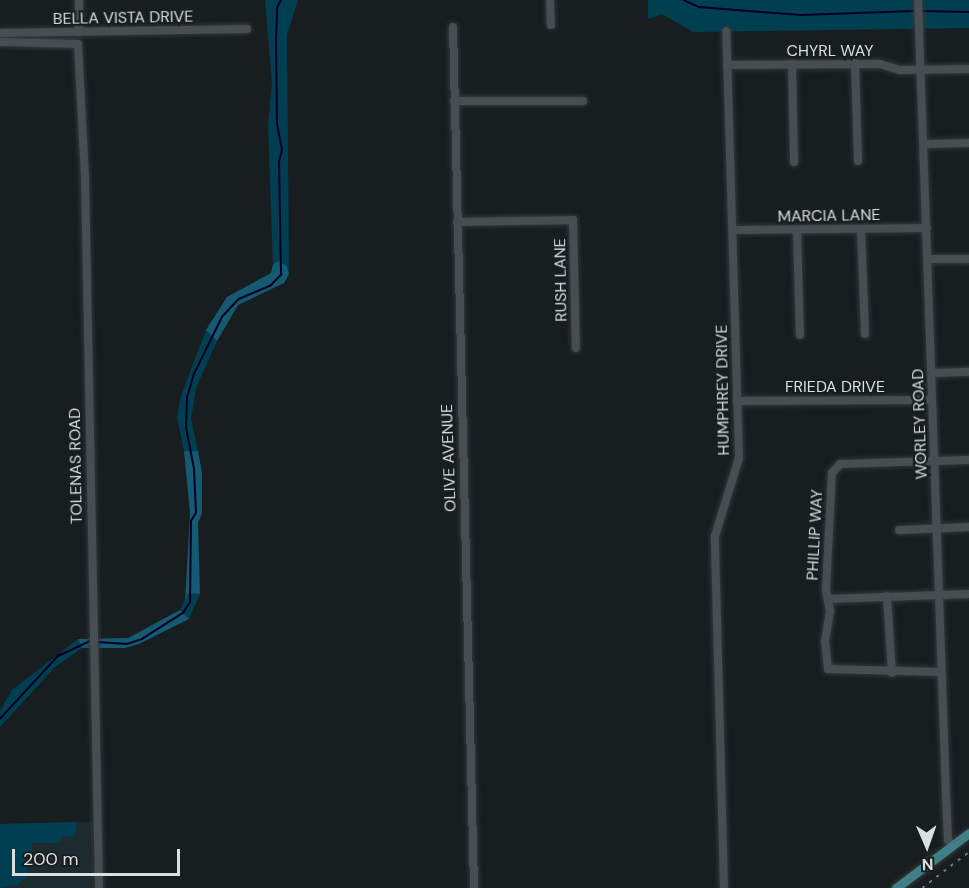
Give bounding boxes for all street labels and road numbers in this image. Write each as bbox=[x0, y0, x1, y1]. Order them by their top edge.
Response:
street label: BELLA VISTA DRIVE bbox=[53, 7, 193, 29]
street label: CHYRL WAY bbox=[787, 41, 873, 61]
street label: MARCIA LANE bbox=[777, 206, 881, 226]
street label: RUSH LANE bbox=[551, 238, 571, 322]
street label: HUMPHREY DRIVE bbox=[712, 324, 734, 456]
street label: WORLEY ROAD bbox=[908, 368, 932, 480]
street label: FRIEDA DRIVE bbox=[785, 377, 885, 397]
street label: OLIVE AVENUE bbox=[438, 404, 460, 512]
street label: TOLENAS ROAD bbox=[65, 408, 87, 524]
street label: PHILLIP WAY bbox=[803, 489, 827, 581]

